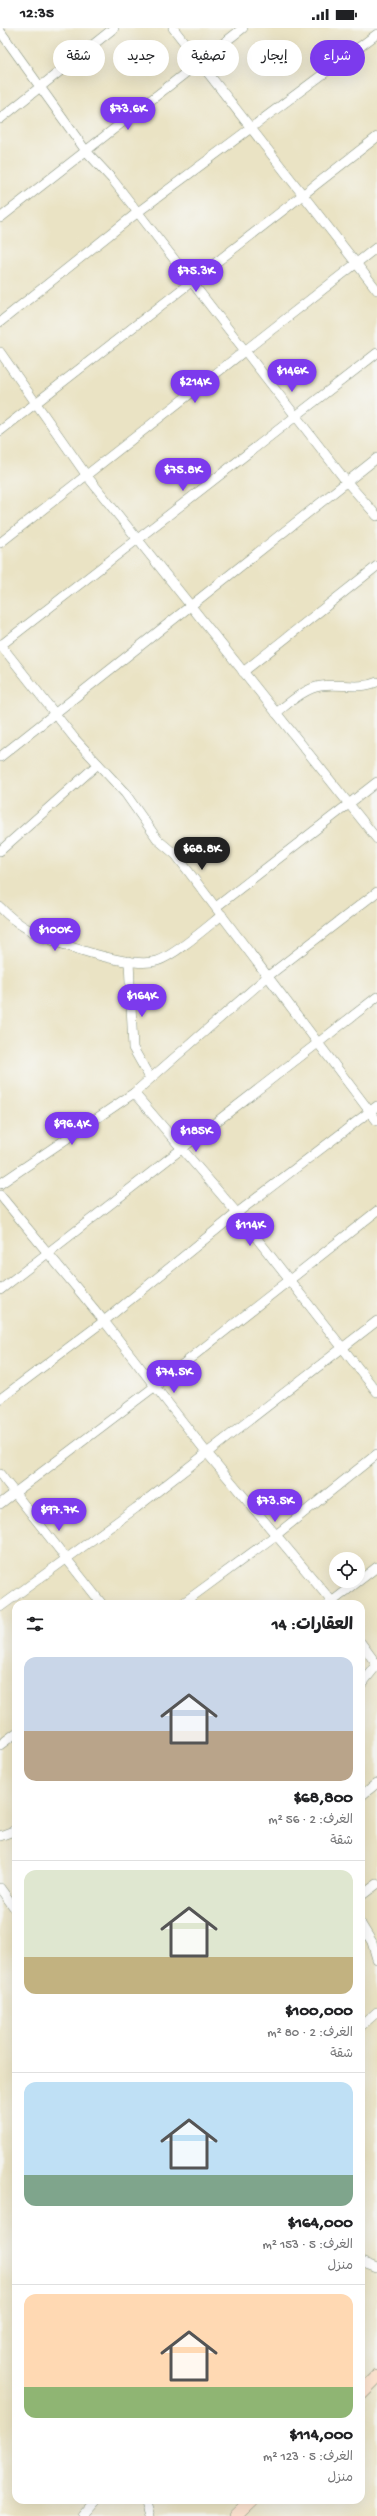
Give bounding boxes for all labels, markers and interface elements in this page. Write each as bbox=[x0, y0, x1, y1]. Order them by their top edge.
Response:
text: 12:35 bbox=[20, 5, 54, 23]
chip: شقة bbox=[53, 40, 105, 76]
chip: جديد bbox=[113, 40, 169, 76]
chip: تصفية bbox=[177, 40, 239, 76]
chip: إيجار bbox=[247, 40, 302, 76]
chip: شراء bbox=[310, 40, 365, 76]
pin: $73.6K bbox=[95, 97, 161, 131]
text: $73.6K bbox=[109, 102, 147, 117]
pin: $75.3K bbox=[163, 259, 229, 293]
text: $75.3K bbox=[177, 264, 215, 279]
pin: $146K bbox=[264, 359, 320, 393]
text: $146K bbox=[277, 364, 308, 379]
pin: $214K bbox=[167, 370, 223, 404]
text: $214K bbox=[180, 375, 210, 390]
pin: $75.8K bbox=[150, 458, 216, 492]
text: $75.8K bbox=[164, 463, 202, 478]
pin: $68.8K bbox=[169, 837, 235, 871]
text: $68.8K bbox=[183, 842, 221, 857]
pin: $100K bbox=[27, 918, 83, 952]
text: $100K bbox=[38, 923, 72, 938]
pin: $164K bbox=[114, 984, 170, 1018]
text: $164K bbox=[127, 989, 158, 1004]
pin: $96.4K bbox=[39, 1112, 105, 1146]
text: $96.4K bbox=[54, 1117, 90, 1132]
pin: $185K bbox=[168, 1119, 224, 1153]
text: $185K bbox=[180, 1124, 212, 1139]
pin: $114K bbox=[222, 1213, 278, 1247]
text: $114K bbox=[235, 1218, 265, 1233]
pin: $74.5K bbox=[141, 1360, 207, 1394]
text: $74.5K bbox=[156, 1365, 192, 1380]
pin: $73.5K bbox=[242, 1489, 308, 1523]
text: $73.5K bbox=[256, 1494, 294, 1509]
pin: $97.7K bbox=[26, 1498, 92, 1532]
text: $97.7K bbox=[40, 1503, 78, 1518]
map controls bbox=[329, 1552, 365, 1588]
button: locate bbox=[329, 1552, 365, 1588]
icon: filters bbox=[24, 1613, 46, 1635]
text: العقارات: 14 bbox=[272, 1616, 353, 1636]
icon: home bbox=[153, 1683, 225, 1755]
text: $68,800 bbox=[293, 1789, 353, 1809]
text: الغرف: 2 · 56 m² bbox=[268, 1813, 353, 1828]
text: شقة bbox=[330, 1834, 353, 1849]
icon: home bbox=[153, 1896, 225, 1968]
text: $100,000 bbox=[285, 2002, 353, 2022]
text: الغرف: 2 · 80 m² bbox=[267, 2026, 353, 2041]
text: شقة bbox=[330, 2047, 353, 2062]
icon: home bbox=[153, 2108, 225, 2180]
text: $164,000 bbox=[288, 2214, 353, 2234]
text: الغرف: 5 · 153 m² bbox=[262, 2238, 353, 2253]
text: منزل bbox=[327, 2259, 353, 2274]
icon: home bbox=[153, 2320, 225, 2392]
text: $114,000 bbox=[289, 2426, 353, 2446]
text: الغرف: 5 · 123 m² bbox=[263, 2450, 353, 2465]
text: منزل bbox=[327, 2471, 353, 2486]

